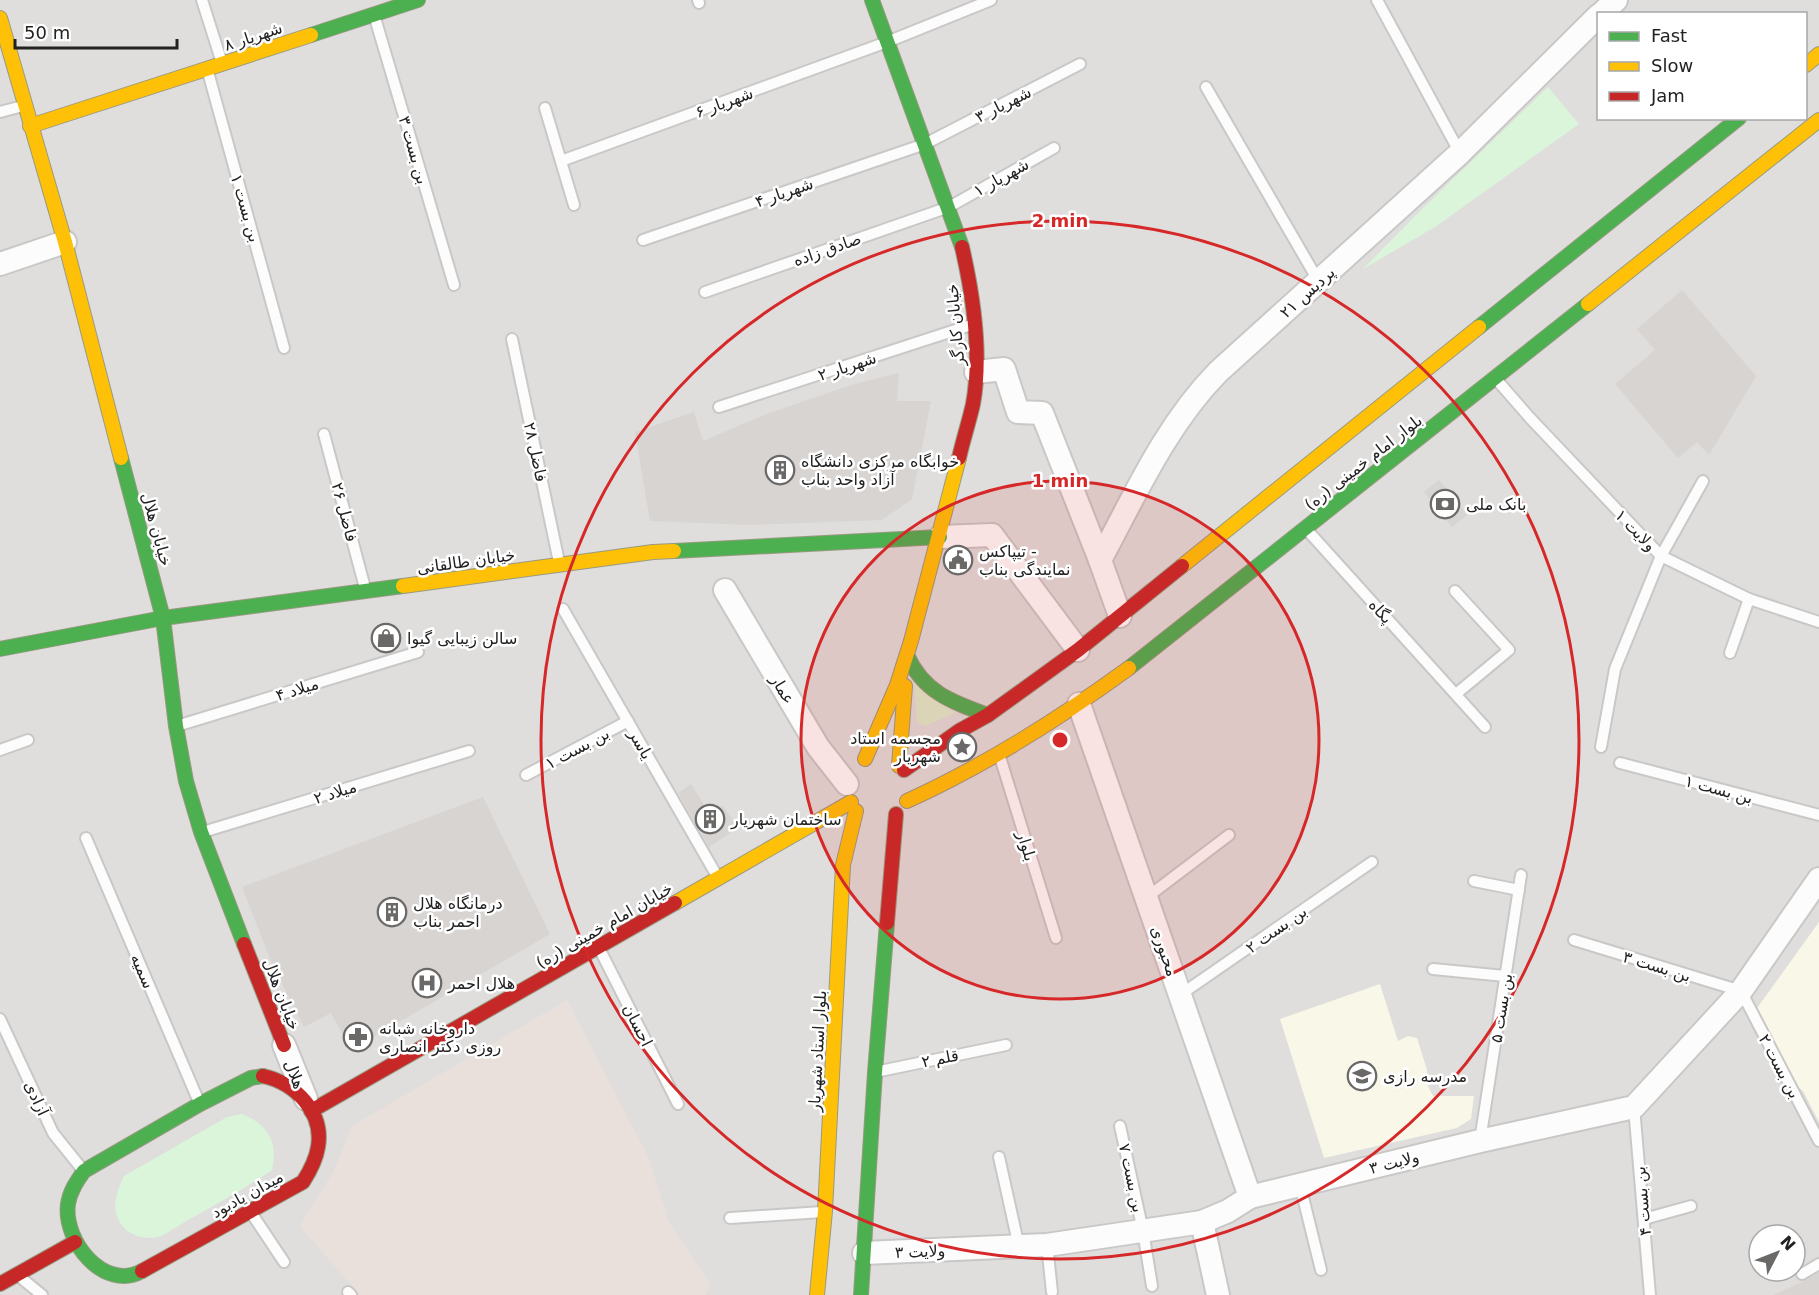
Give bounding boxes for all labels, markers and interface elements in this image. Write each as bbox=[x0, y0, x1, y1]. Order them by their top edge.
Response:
scale bar bbox=[15, 12, 177, 50]
legend bbox=[1597, 12, 1807, 120]
street label: شهریار ۸ bbox=[222, 18, 285, 56]
text: 50 m bbox=[24, 22, 70, 43]
text: Fast bbox=[1651, 25, 1687, 46]
text: Slow bbox=[1651, 55, 1693, 76]
street label: شهریار ۳ bbox=[972, 82, 1035, 127]
street label: شهریار ۶ bbox=[693, 83, 756, 123]
text: Jam bbox=[1650, 85, 1685, 106]
street label: بن بست ۳ bbox=[394, 114, 432, 187]
street label: شهریار ۱ bbox=[970, 155, 1033, 201]
street label: بن بست ۱ bbox=[226, 172, 264, 245]
street label: شهریار ۴ bbox=[753, 174, 816, 212]
text: 2 min bbox=[1032, 210, 1088, 231]
street label: صادق زاده bbox=[791, 229, 864, 271]
street label: پردیس ۲۱ bbox=[1276, 263, 1339, 323]
street label: خیابان کارگر bbox=[942, 283, 970, 368]
street label: شهریار ۲ bbox=[816, 348, 879, 386]
street label: بلوار امام خمینی (ره) bbox=[1301, 411, 1426, 515]
street label: فاضل ۲۸ bbox=[520, 421, 551, 484]
place label: خوابگاه مرکزی دانشگاه آزاد واحد بناب bbox=[801, 452, 959, 490]
building icon: خوابگاه مرکزی دانشگاه آزاد واحد بناب bbox=[764, 454, 796, 486]
text: 1 min bbox=[1032, 470, 1088, 491]
street label: فاضل ۲۶ bbox=[328, 480, 362, 544]
bank icon: بانک ملی bbox=[1429, 488, 1461, 520]
street label: خیابان هلال bbox=[138, 490, 175, 568]
place label: بانک ملی bbox=[1466, 495, 1526, 514]
street label: ولایت ۱ bbox=[1610, 506, 1660, 556]
place label: تیپاکس - نمایندگی بناب bbox=[979, 542, 1071, 579]
public building icon: تیپاکس - نمایندگی بناب bbox=[942, 544, 974, 576]
street label: خیابان طالقانی bbox=[416, 545, 516, 578]
street label: پگاه bbox=[1364, 595, 1397, 628]
shop icon: سالن زیبایی گیوا bbox=[370, 622, 402, 654]
place label: سالن زیبایی گیوا bbox=[407, 629, 517, 649]
street label: عمار bbox=[765, 670, 799, 708]
street label: میلاد ۴ bbox=[273, 674, 321, 705]
street label: بن بست ۱ bbox=[542, 724, 613, 774]
street label: یاسر bbox=[623, 725, 657, 763]
place label: مجسمه استاد شهریار bbox=[850, 729, 941, 767]
centre of rings bbox=[1050, 730, 1070, 750]
place icon: مجسمه استاد شهریار bbox=[946, 731, 978, 763]
street label: بن بست ۱ bbox=[1682, 771, 1755, 809]
street label: میلاد ۲ bbox=[311, 777, 359, 808]
building icon: ساختمان شهریار bbox=[694, 803, 726, 835]
place label: ساختمان شهریار bbox=[730, 810, 842, 830]
street label: بلوار bbox=[1012, 828, 1040, 864]
street label: خیابان امام خمینی (ره) bbox=[533, 879, 676, 973]
place label: درمانگاه هلال احمر بناب bbox=[413, 894, 503, 932]
building icon: درمانگاه هلال احمر بناب bbox=[376, 896, 408, 928]
street label: بن بست ۲ bbox=[1242, 902, 1311, 958]
street label: محبوری bbox=[1146, 923, 1182, 979]
street label: بن بست ۳ bbox=[1620, 947, 1693, 987]
street label: سمیه bbox=[127, 951, 158, 992]
street label: خیابان هلال bbox=[259, 956, 304, 1033]
hospital icon: هلال احمر bbox=[411, 967, 443, 999]
street label: بن بست ۵ bbox=[1487, 972, 1517, 1044]
place label: هلال احمر bbox=[447, 974, 515, 994]
street label: بلوار استاد شهریار bbox=[805, 990, 831, 1113]
street label: احسان bbox=[619, 1001, 656, 1050]
place label: داروخانه شبانه روزی دکتر انصاری bbox=[379, 1019, 501, 1057]
pharmacy icon: داروخانه شبانه روزی دکتر انصاری bbox=[342, 1021, 374, 1053]
street label: بن بست ۲ bbox=[1754, 1031, 1804, 1102]
street label: قلم ۲ bbox=[920, 1046, 960, 1071]
street label: هلال bbox=[280, 1057, 309, 1091]
school or university icon: مدرسه رازی bbox=[1346, 1060, 1378, 1092]
place label: مدرسه رازی bbox=[1383, 1067, 1467, 1087]
street label: آزادی bbox=[19, 1078, 53, 1120]
street label: بن بست ۷ bbox=[1114, 1142, 1148, 1214]
street label: ولایت ۳ bbox=[1367, 1147, 1421, 1179]
street label: بن بست ۴ bbox=[1630, 1165, 1656, 1237]
street label: میدان یادبود bbox=[208, 1167, 287, 1223]
north arrow bbox=[1747, 1223, 1807, 1283]
text: N bbox=[1776, 1232, 1799, 1255]
street label: ولایت ۳ bbox=[894, 1241, 946, 1263]

